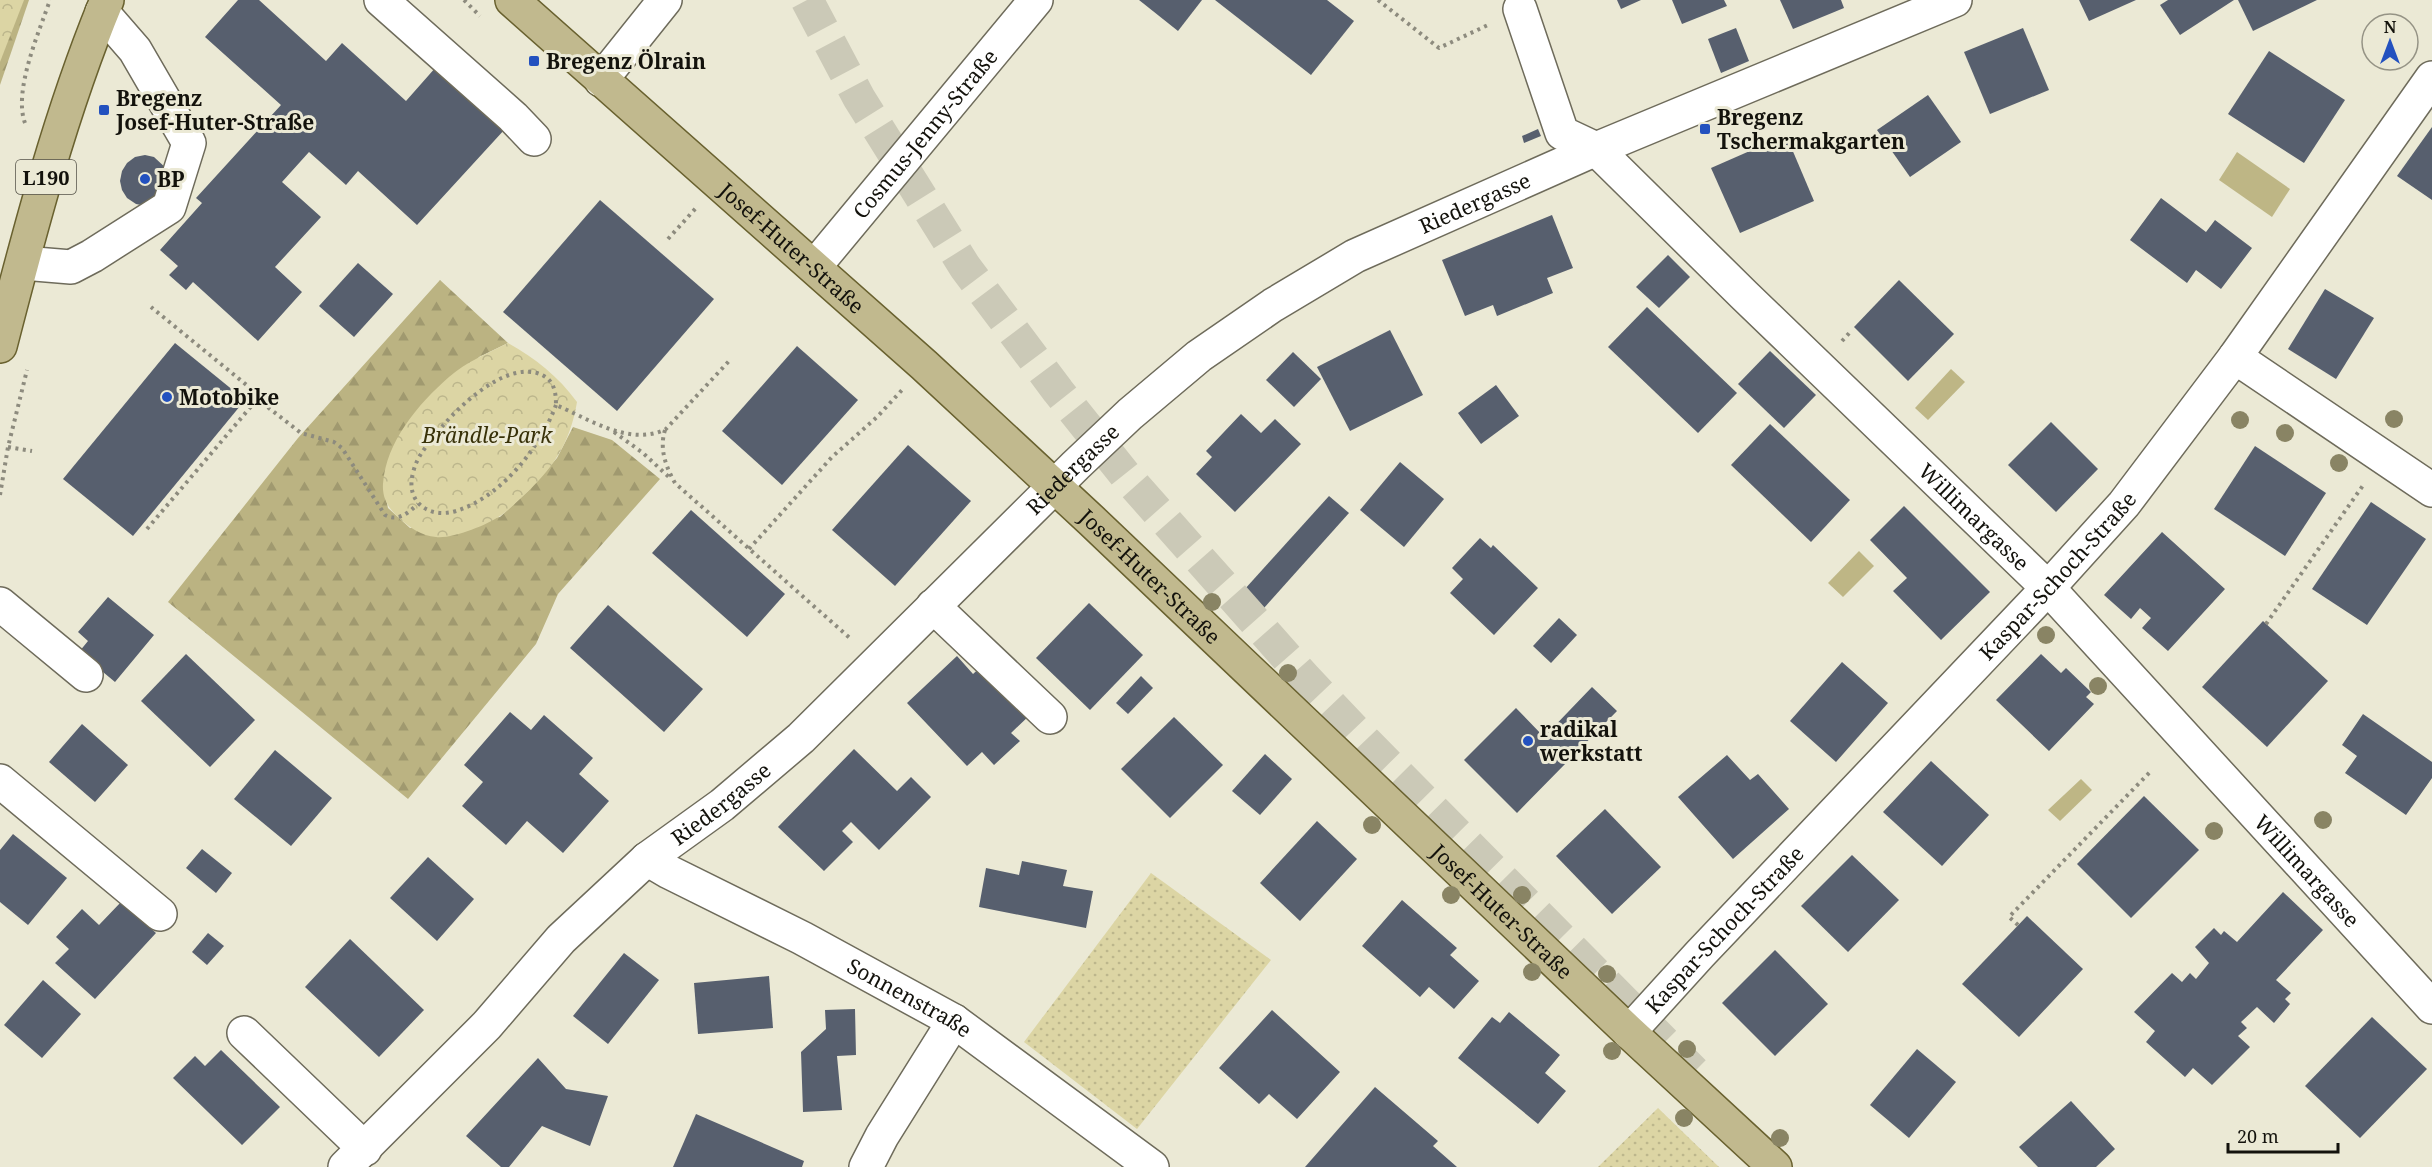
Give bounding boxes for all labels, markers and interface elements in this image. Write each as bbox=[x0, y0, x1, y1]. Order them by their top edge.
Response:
north arrow bbox=[2360, 12, 2420, 72]
text: N bbox=[2384, 16, 2397, 38]
street label: Cosmus-Jenny-Straße bbox=[846, 43, 1004, 224]
place label: Bregenz Ölrain bbox=[546, 47, 706, 75]
marker: Bregenz Ölrain bbox=[527, 54, 541, 68]
place label: Bregenz Josef-Huter-Straße bbox=[115, 84, 314, 136]
marker: Bregenz Josef-Huter-Straße bbox=[97, 103, 111, 117]
place label: Bregenz Tschermakgarten bbox=[1717, 103, 1905, 155]
marker: Bregenz Tschermakgarten bbox=[1698, 122, 1712, 136]
road number: L190 bbox=[16, 160, 76, 194]
place label: BP bbox=[157, 165, 185, 193]
street label: Riedergasse bbox=[1415, 166, 1535, 240]
marker: BP bbox=[138, 172, 152, 186]
street label: Josef-Huter-Straße bbox=[713, 176, 870, 320]
place label: Motobike bbox=[179, 383, 279, 411]
marker: Motobike bbox=[160, 390, 174, 404]
street label: Riedergasse bbox=[1020, 417, 1125, 521]
park label: Brändle-Park bbox=[421, 421, 553, 449]
street label: Willimargasse bbox=[1913, 457, 2035, 577]
street label: Kaspar-Schoch-Straße bbox=[1973, 486, 2142, 666]
street label: Josef-Huter-Straße bbox=[1073, 502, 1227, 650]
place label: radikal werkstatt bbox=[1539, 715, 1643, 767]
marker: radikal werkstatt bbox=[1521, 734, 1535, 748]
street label: Riedergasse bbox=[665, 756, 776, 851]
street label: Willimargasse bbox=[2248, 808, 2366, 933]
street label: Josef-Huter-Straße bbox=[1425, 837, 1579, 985]
street label: Kaspar-Schoch-Straße bbox=[1639, 840, 1810, 1019]
street label: Sonnenstraße bbox=[842, 951, 978, 1044]
scale bar bbox=[2228, 1116, 2338, 1154]
text: 20 m bbox=[2237, 1124, 2279, 1148]

